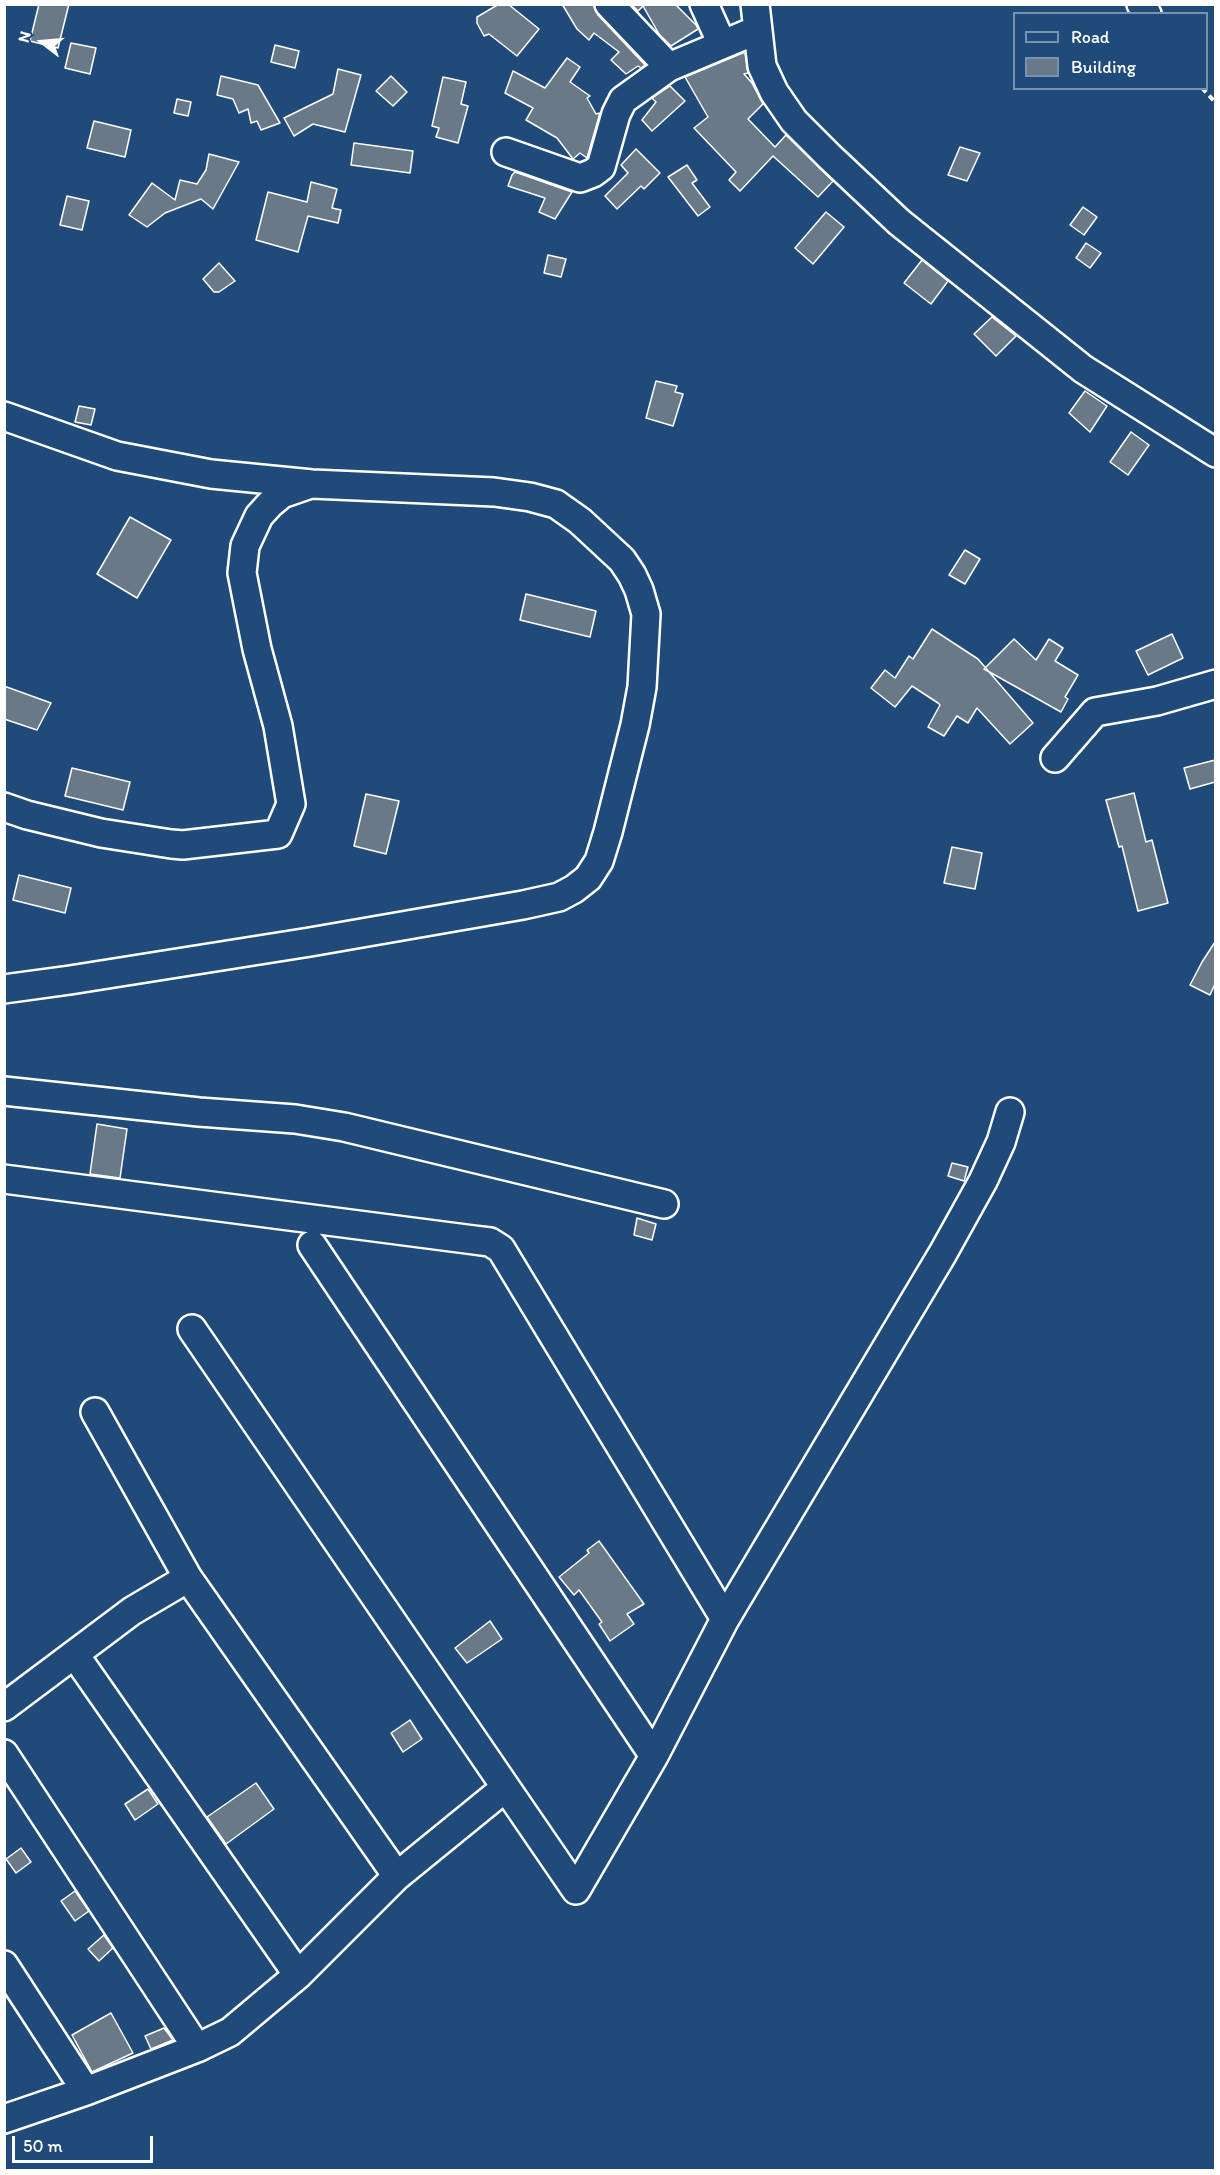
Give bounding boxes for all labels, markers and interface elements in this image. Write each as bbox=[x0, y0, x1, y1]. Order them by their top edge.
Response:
north arrow bbox=[12, 12, 72, 72]
legend bbox=[1013, 12, 1208, 90]
text: Road bbox=[1071, 26, 1110, 48]
text: N bbox=[14, 29, 35, 45]
text: Building bbox=[1071, 56, 1136, 78]
scale bar bbox=[15, 2124, 156, 2162]
text: 50 m bbox=[23, 2135, 63, 2157]

